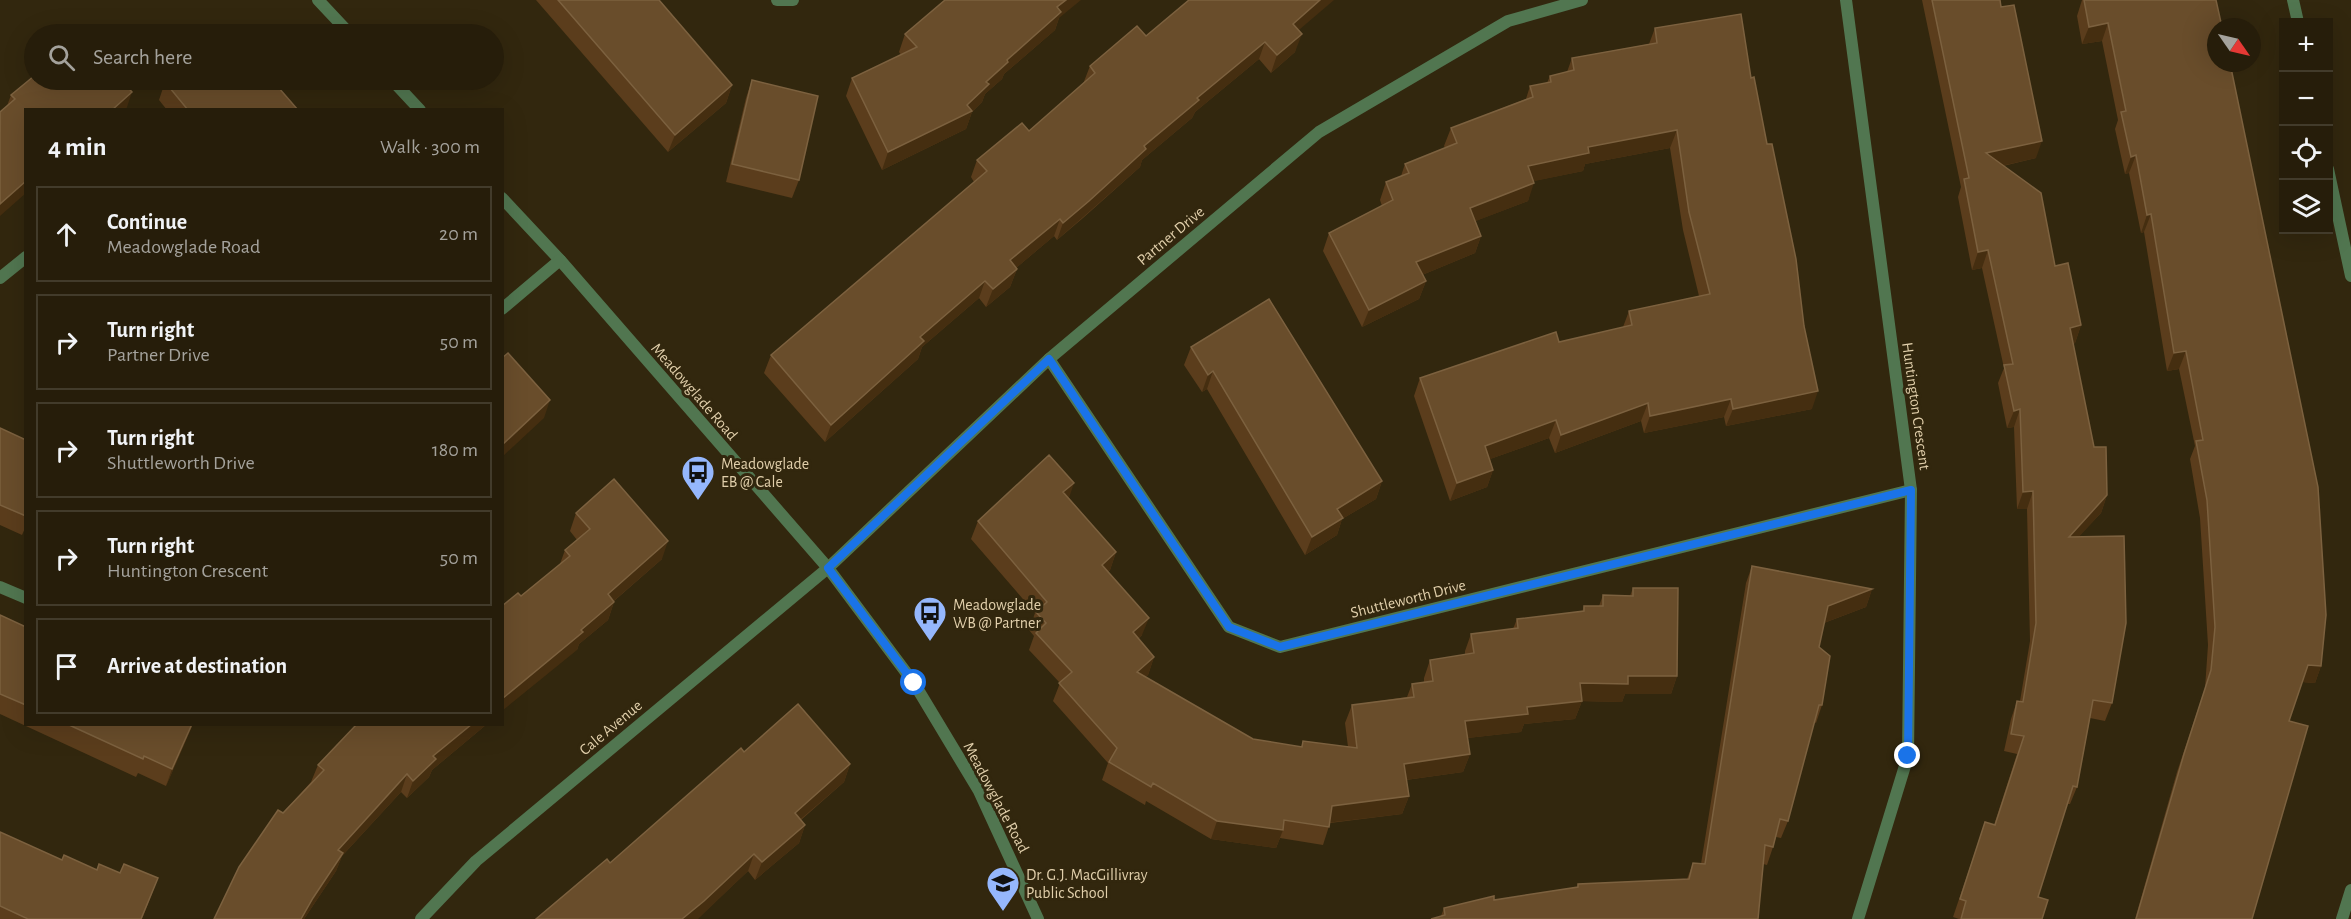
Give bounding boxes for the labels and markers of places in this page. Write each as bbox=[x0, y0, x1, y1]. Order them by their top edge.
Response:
bus stop icon: Meadowglade EB @ Cale bbox=[680, 454, 716, 501]
place label: Meadowglade EB @ Cale bbox=[721, 456, 809, 490]
bus stop icon: Meadowglade WB @ Partner bbox=[912, 595, 948, 642]
place label: Meadowglade WB @ Partner bbox=[953, 597, 1041, 631]
school or university icon: Dr. G.J. MacGillivray Public School bbox=[985, 865, 1021, 912]
place label: Dr. G.J. MacGillivray Public School bbox=[1026, 867, 1148, 901]

